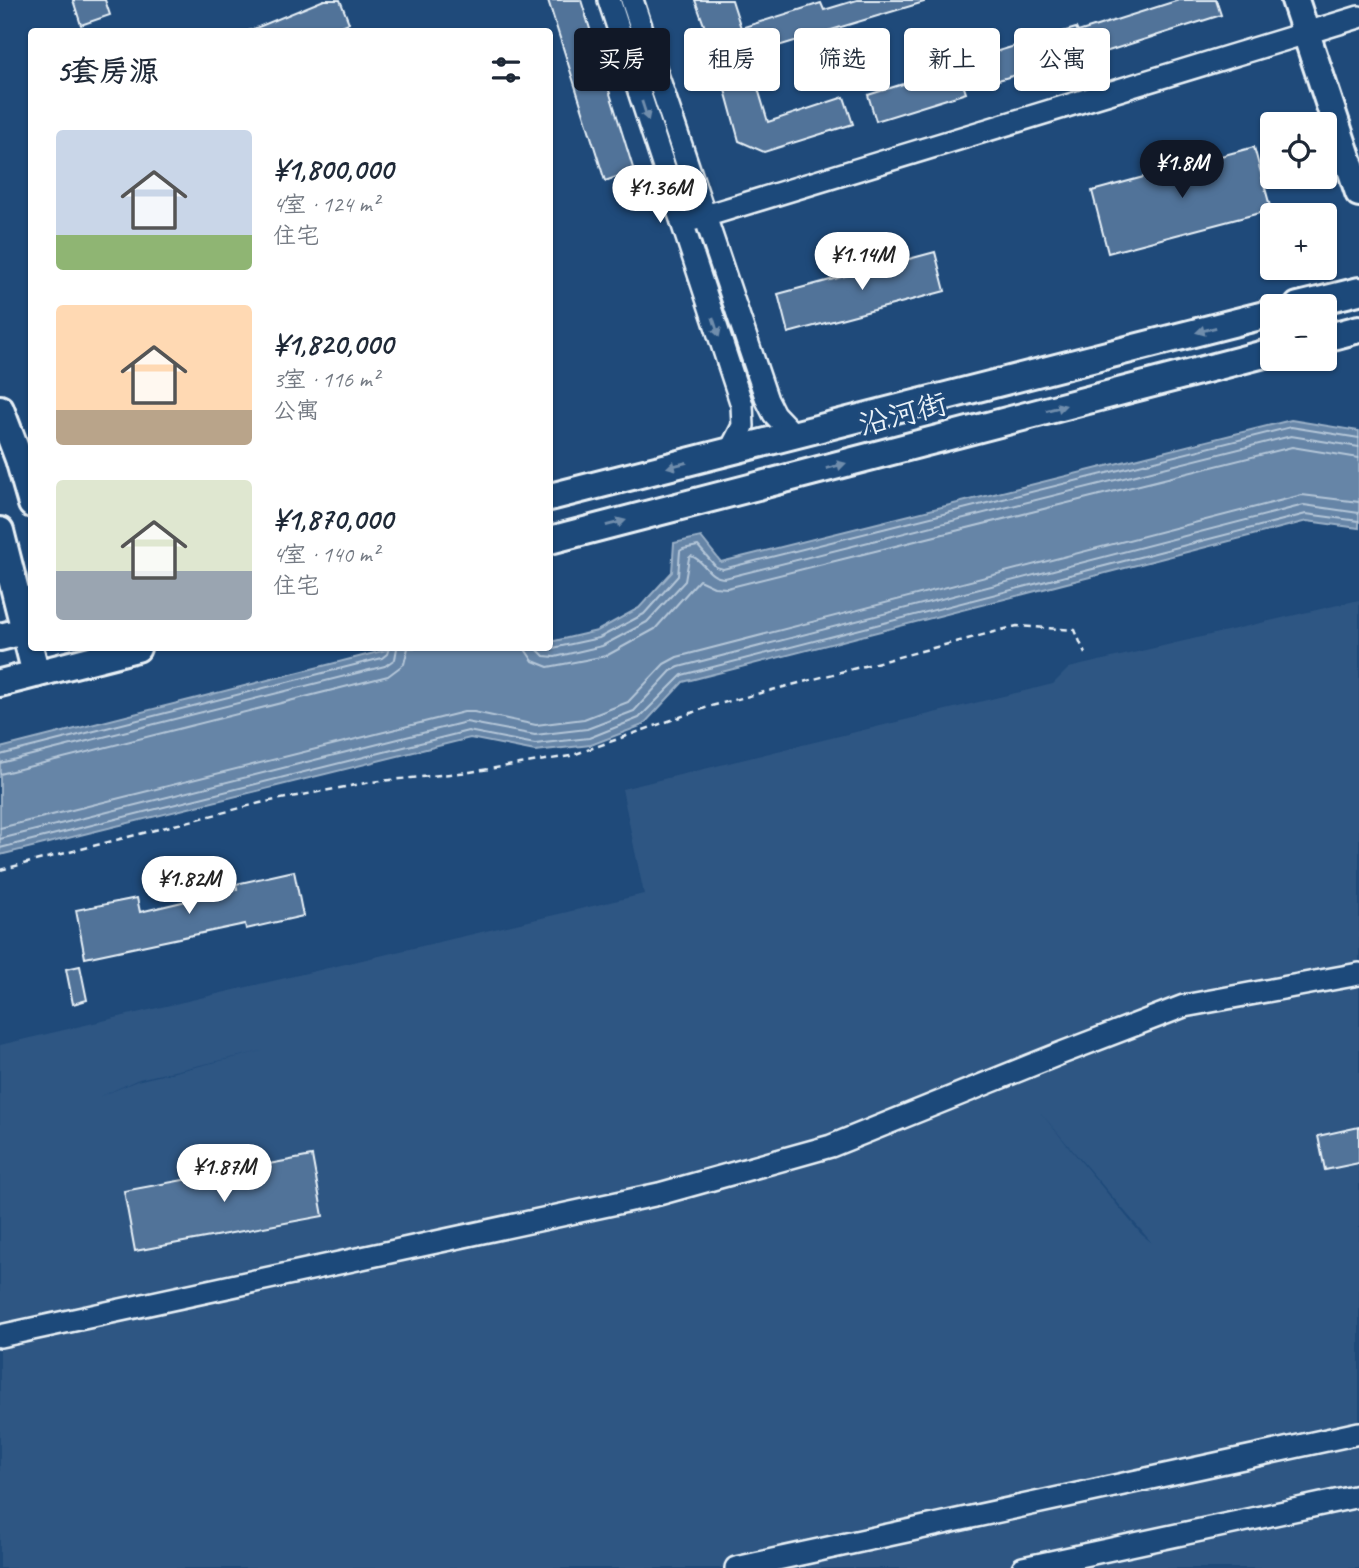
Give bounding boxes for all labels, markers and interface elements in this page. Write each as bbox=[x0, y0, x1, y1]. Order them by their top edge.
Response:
chip: 买房 bbox=[574, 28, 670, 91]
chip: 租房 bbox=[684, 28, 780, 91]
chip: 筛选 bbox=[794, 28, 890, 91]
chip: 新上 bbox=[904, 28, 1000, 91]
chip: 公寓 bbox=[1014, 28, 1110, 91]
icon: filters bbox=[487, 51, 525, 89]
text: 5套房源 bbox=[56, 52, 159, 90]
one-way arrow bbox=[640, 101, 651, 122]
map controls bbox=[1260, 112, 1337, 371]
button: locate bbox=[1260, 112, 1337, 189]
pin: ¥1.8M bbox=[1133, 140, 1231, 200]
text: ¥1.8M bbox=[1156, 148, 1208, 177]
text: ¥1,800,000 bbox=[273, 150, 393, 188]
icon: home bbox=[112, 158, 196, 242]
pin: ¥1.36M bbox=[603, 166, 717, 225]
text: ¥1.36M bbox=[628, 173, 692, 202]
text: 4室 · 124 m² bbox=[273, 190, 379, 219]
button: + bbox=[1260, 203, 1337, 280]
text: 住宅 bbox=[273, 221, 319, 250]
pin: ¥1.14M bbox=[805, 232, 919, 292]
text: ¥1.14M bbox=[831, 240, 893, 269]
button: − bbox=[1260, 294, 1337, 371]
one-way arrow bbox=[711, 317, 722, 338]
text: ¥1,820,000 bbox=[273, 325, 393, 363]
one-way arrow bbox=[1195, 325, 1217, 336]
icon: home bbox=[112, 333, 196, 417]
text: 3室 · 116 m² bbox=[273, 365, 379, 394]
street label: 沿河街 bbox=[855, 384, 951, 444]
text: 公寓 bbox=[273, 396, 319, 425]
one-way arrow bbox=[1045, 402, 1067, 413]
one-way arrow bbox=[666, 460, 688, 471]
one-way arrow bbox=[826, 460, 847, 470]
text: ¥1,870,000 bbox=[273, 500, 393, 538]
icon: home bbox=[112, 508, 196, 592]
one-way arrow bbox=[605, 517, 627, 528]
text: 4室 · 140 m² bbox=[273, 540, 379, 569]
text: 住宅 bbox=[273, 571, 319, 600]
pin: ¥1.82M bbox=[132, 856, 246, 916]
text: ¥1.82M bbox=[158, 864, 220, 893]
pin: ¥1.87M bbox=[167, 1144, 281, 1204]
text: ¥1.87M bbox=[193, 1152, 255, 1181]

